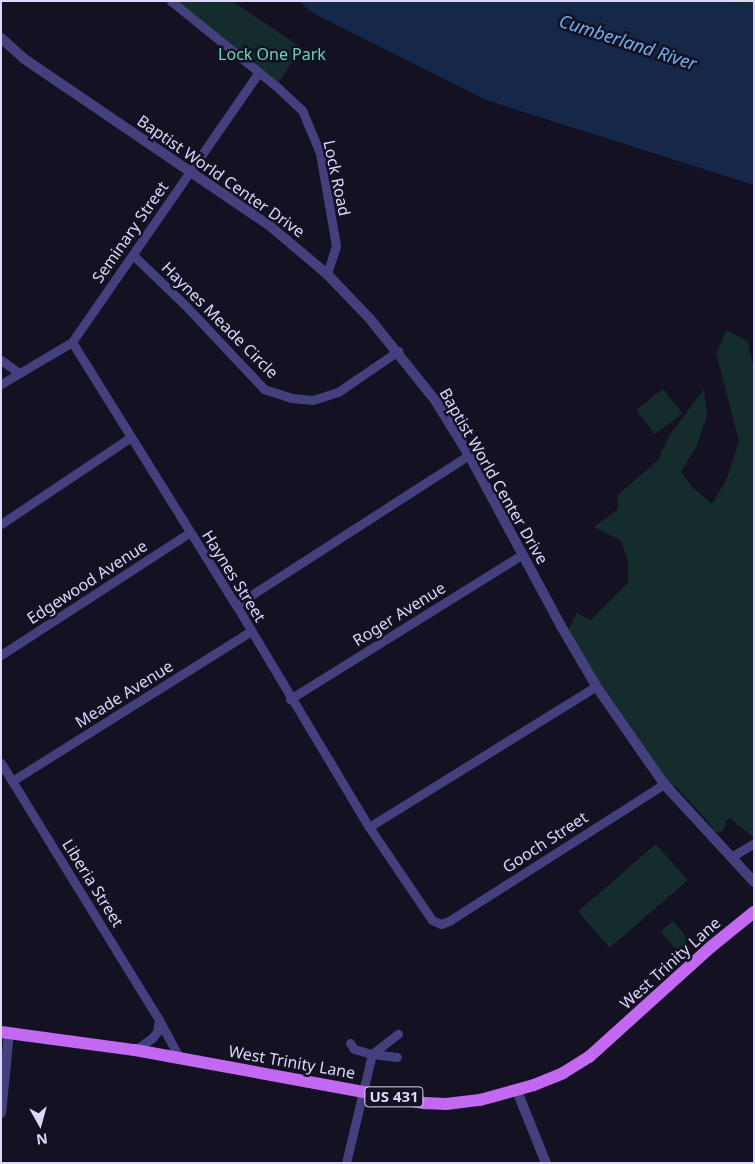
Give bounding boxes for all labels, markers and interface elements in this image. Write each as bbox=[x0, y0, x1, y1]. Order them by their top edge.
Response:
water label: Cumberland River bbox=[557, 10, 699, 74]
park label: Lock One Park bbox=[218, 44, 326, 64]
street label: Baptist World Center Drive bbox=[134, 111, 308, 241]
street label: Lock Road bbox=[320, 138, 354, 218]
street label: Seminary Street bbox=[88, 178, 172, 286]
street label: Haynes Meade Circle bbox=[158, 258, 282, 382]
street label: Baptist World Center Drive bbox=[436, 385, 552, 567]
street label: Haynes Street bbox=[198, 527, 270, 625]
street label: Edgewood Avenue bbox=[23, 536, 151, 628]
street label: Roger Avenue bbox=[349, 578, 449, 650]
street label: Meade Avenue bbox=[72, 656, 176, 732]
street label: Gooch Street bbox=[499, 807, 591, 877]
street label: Liberia Street bbox=[58, 836, 128, 930]
street label: West Trinity Lane bbox=[616, 913, 724, 1013]
street label: West Trinity Lane bbox=[227, 1041, 357, 1083]
road number: US 431 bbox=[364, 1084, 424, 1110]
north arrow bbox=[15, 1099, 65, 1149]
text: N bbox=[35, 1129, 49, 1150]

